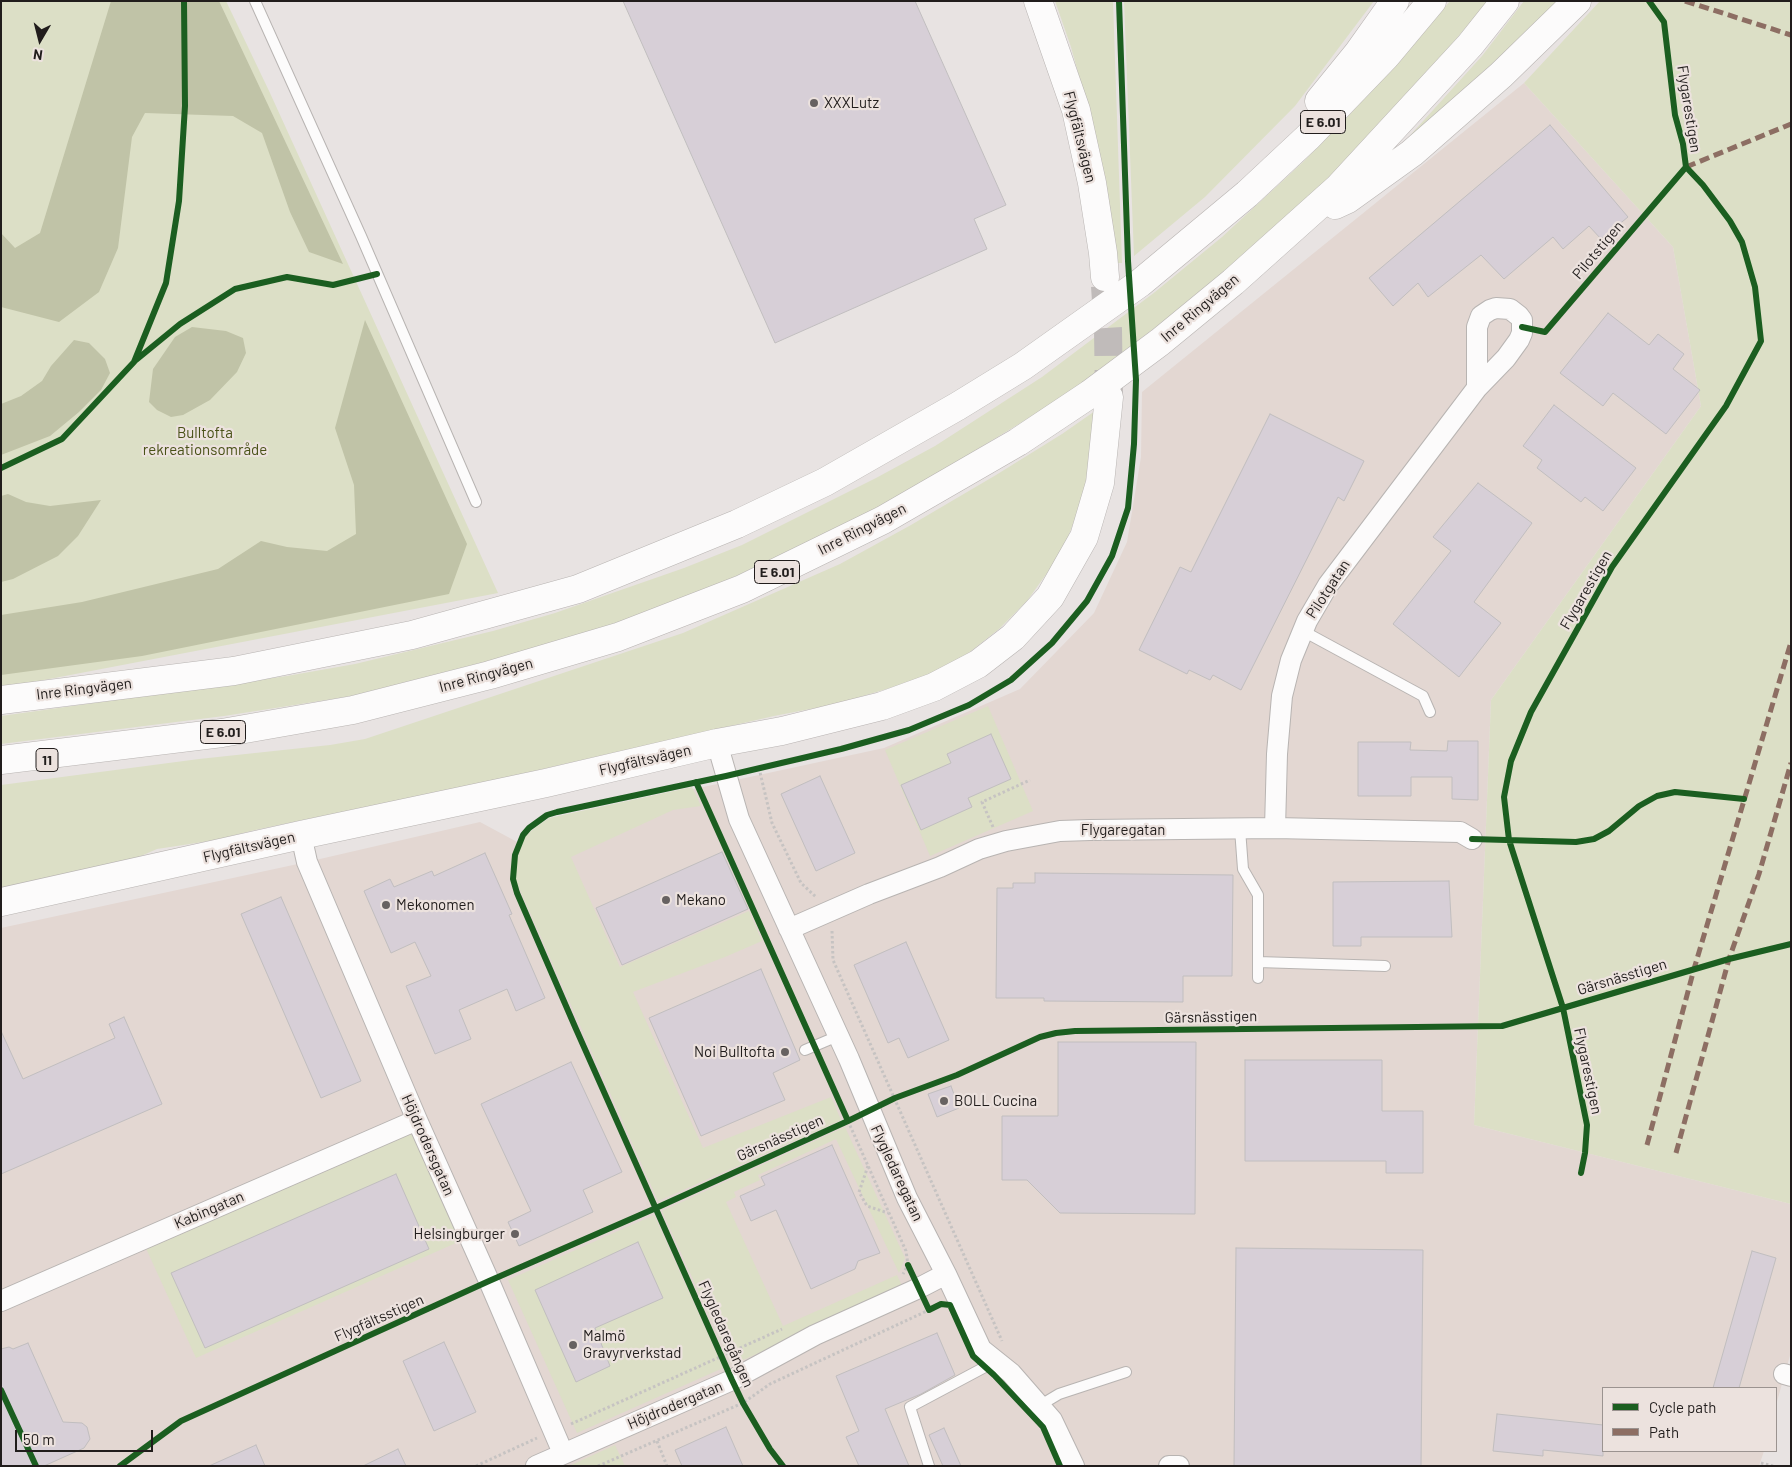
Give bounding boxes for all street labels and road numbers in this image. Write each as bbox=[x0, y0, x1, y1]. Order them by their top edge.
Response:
street label: Flygarestigen bbox=[1673, 64, 1705, 154]
street label: Flygfältsvägen bbox=[1060, 89, 1100, 185]
road number: E 6.01 bbox=[1300, 110, 1346, 134]
street label: Pilotstigen bbox=[1569, 217, 1627, 283]
street label: Inre Ringvägen bbox=[1157, 270, 1243, 346]
street label: Inre Ringvägen bbox=[815, 499, 909, 559]
street label: Flygarestigen bbox=[1556, 547, 1616, 633]
street label: Pilotgatan bbox=[1302, 556, 1354, 622]
road number: E 6.01 bbox=[754, 560, 800, 584]
street label: Inre Ringvägen bbox=[437, 654, 535, 696]
street label: Inre Ringvägen bbox=[35, 674, 133, 704]
road number: E 6.01 bbox=[200, 720, 246, 744]
street label: Flygfältsvägen bbox=[597, 741, 693, 779]
road number: 11 bbox=[36, 748, 58, 772]
street label: Flygaregatan bbox=[1081, 821, 1165, 839]
street label: Flygfältsvägen bbox=[201, 828, 297, 866]
street label: Gärsnässtigen bbox=[1575, 955, 1669, 999]
street label: Gärsnässtigen bbox=[1165, 1007, 1257, 1027]
street label: Flygarestigen bbox=[1570, 1026, 1606, 1116]
street label: Höjdrodersgatan bbox=[398, 1092, 458, 1198]
street label: Gärsnässtigen bbox=[734, 1111, 826, 1165]
street label: Flygledaregatan bbox=[867, 1122, 927, 1224]
street label: Kabingatan bbox=[172, 1187, 246, 1233]
street label: Flygledaregången bbox=[694, 1278, 758, 1390]
street label: Flygfältsstigen bbox=[332, 1290, 426, 1346]
street label: Höjdrodergatan bbox=[625, 1377, 725, 1433]

